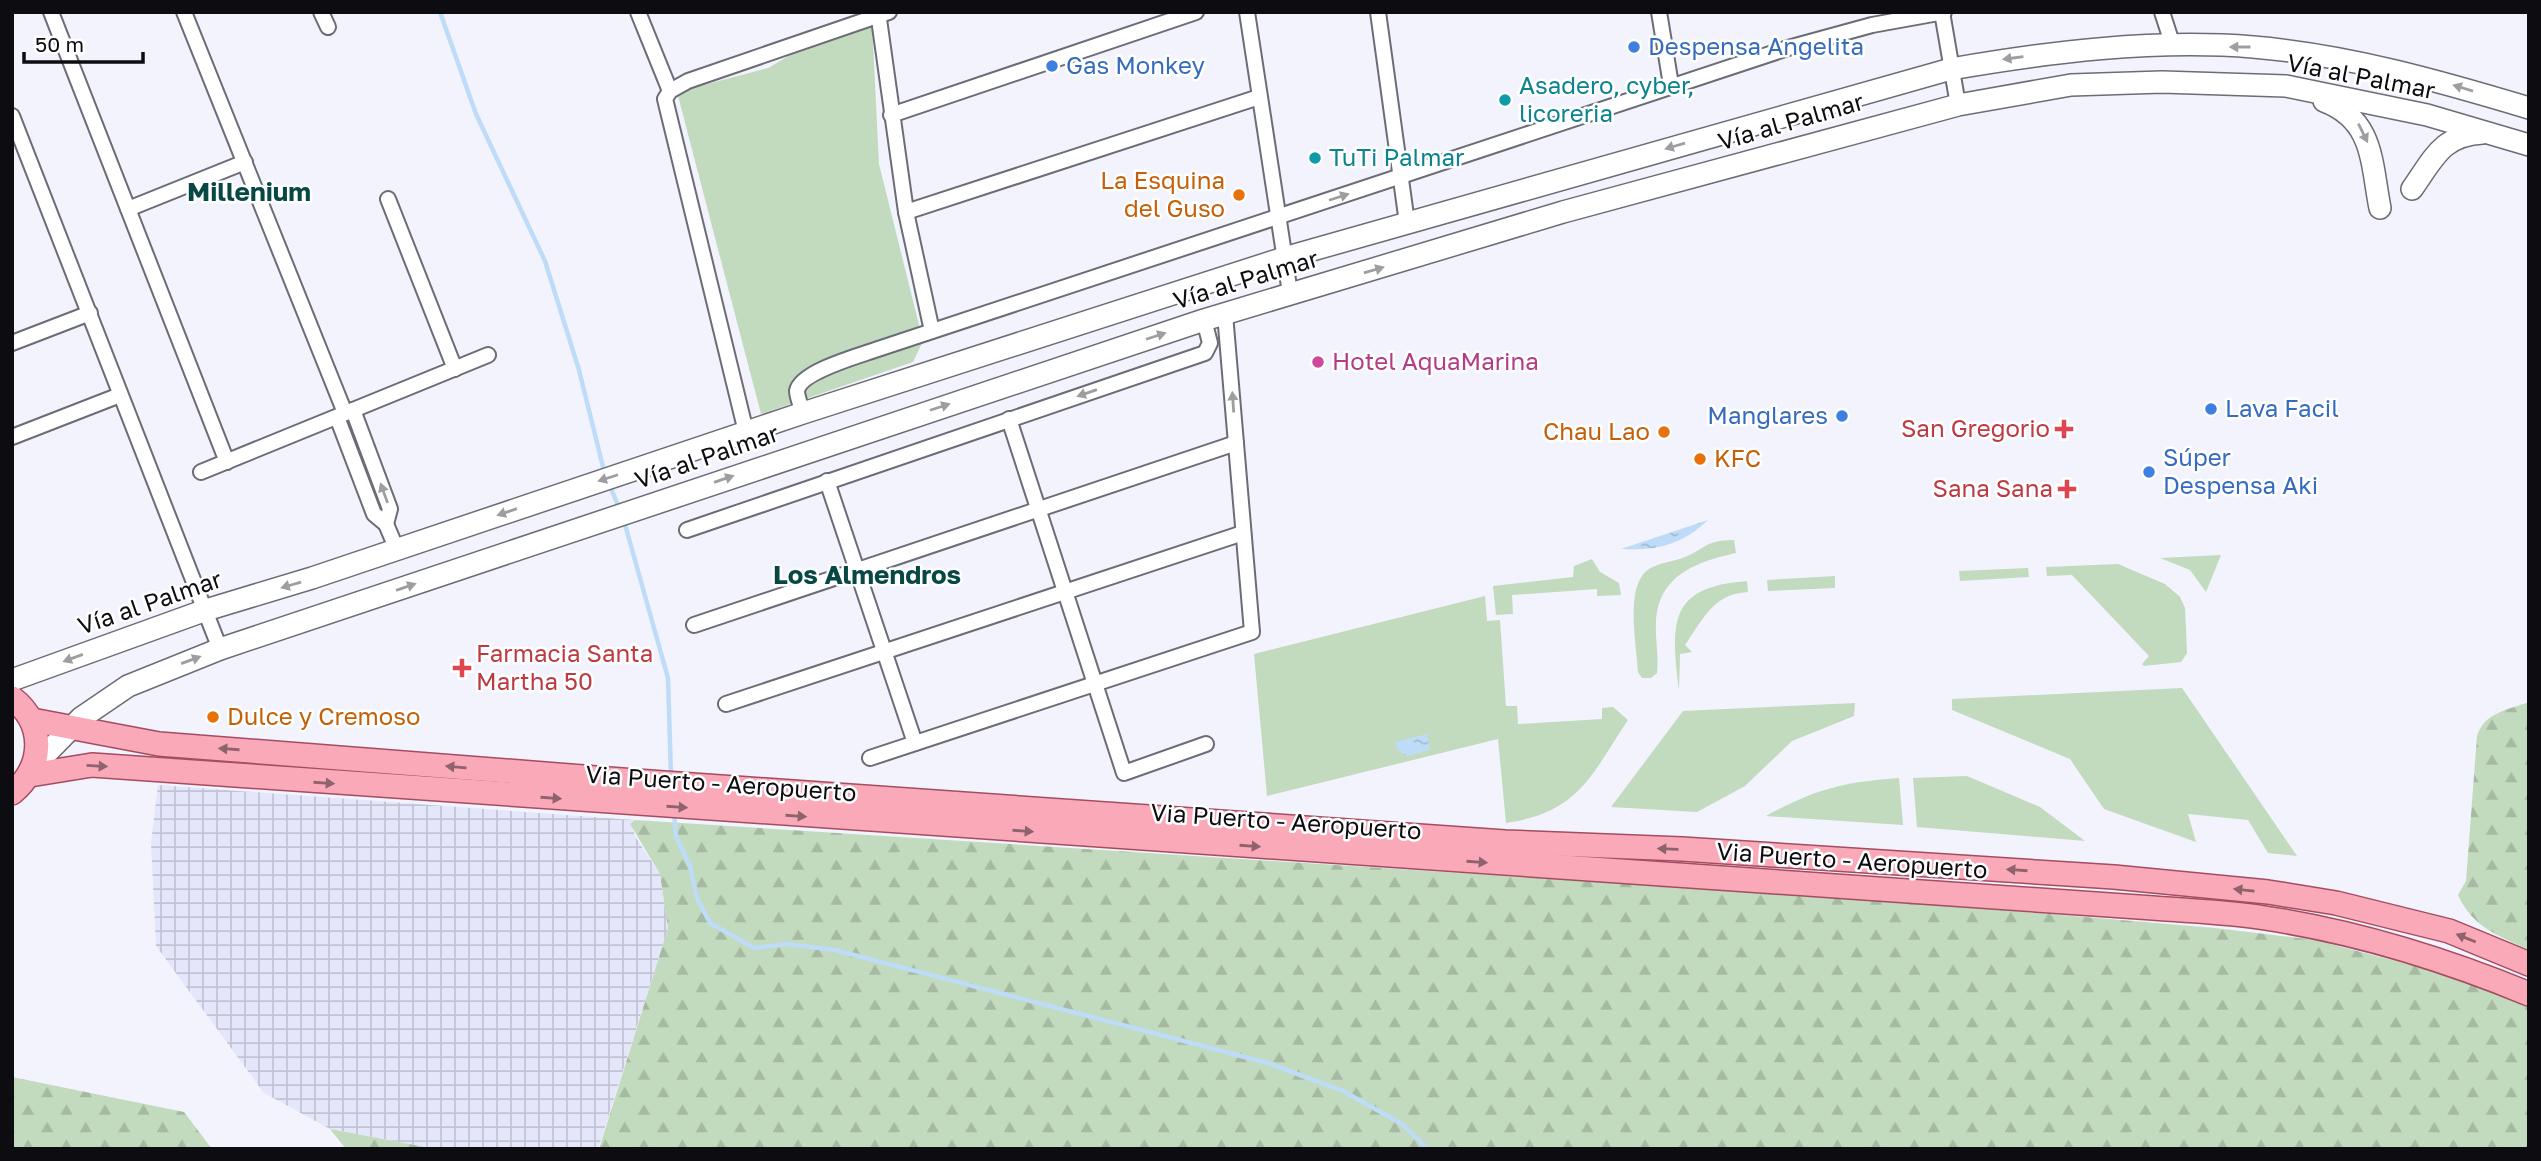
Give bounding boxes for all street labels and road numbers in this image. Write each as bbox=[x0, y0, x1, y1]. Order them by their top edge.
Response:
street label: Vía al Palmar bbox=[2285, 47, 2438, 104]
street label: Vía al Palmar bbox=[1714, 86, 1867, 155]
street label: Vía al Palmar bbox=[1170, 243, 1322, 314]
street label: Vía al Palmar bbox=[631, 417, 782, 494]
street label: Vía al Palmar bbox=[74, 563, 225, 640]
street label: Via Puerto - Aeropuerto bbox=[585, 759, 858, 806]
street label: Via Puerto - Aeropuerto bbox=[1150, 797, 1423, 844]
street label: Via Puerto - Aeropuerto bbox=[1716, 836, 1989, 883]

